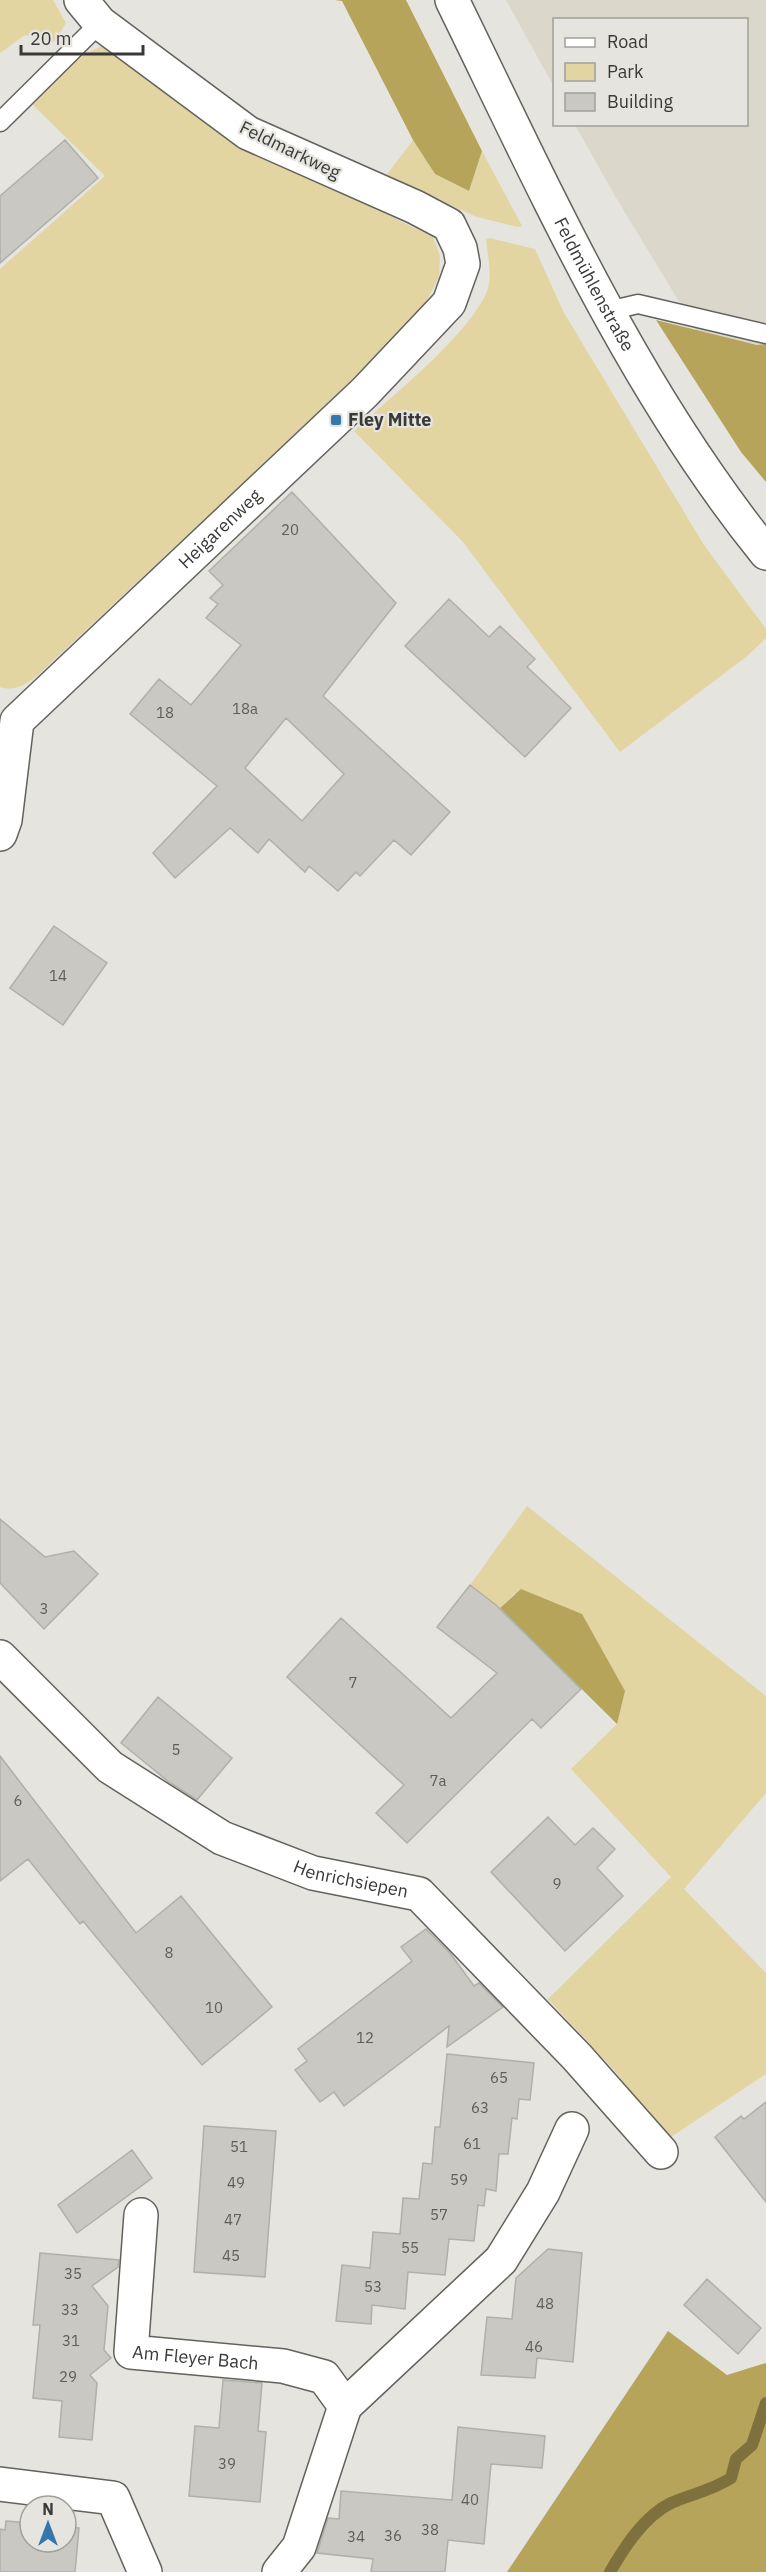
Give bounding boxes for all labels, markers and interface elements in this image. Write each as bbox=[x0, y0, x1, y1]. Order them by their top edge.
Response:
scale bar bbox=[21, 18, 142, 56]
legend bbox=[553, 18, 748, 126]
text: 20 m bbox=[30, 27, 72, 50]
text: Road bbox=[607, 30, 648, 53]
text: Park bbox=[607, 60, 644, 83]
text: Building bbox=[607, 90, 674, 113]
street label: Feldmarkweg bbox=[236, 115, 345, 184]
street label: Feldmühlenstraße bbox=[549, 213, 640, 355]
place label: Fley Mitte bbox=[348, 408, 431, 431]
marker: Fley Mitte bbox=[329, 413, 343, 427]
street label: Heigarenweg bbox=[173, 484, 266, 573]
house number: 20 bbox=[281, 520, 299, 539]
house number: 18a bbox=[232, 699, 258, 718]
house number: 18 bbox=[156, 703, 174, 722]
house number: 14 bbox=[49, 966, 67, 985]
house number: 3 bbox=[39, 1599, 49, 1618]
house number: 7 bbox=[348, 1673, 358, 1692]
house number: 5 bbox=[171, 1740, 181, 1759]
house number: 7a bbox=[429, 1771, 447, 1790]
house number: 6 bbox=[13, 1791, 23, 1810]
street label: Henrichsiepen bbox=[290, 1855, 410, 1903]
house number: 9 bbox=[552, 1874, 562, 1893]
house number: 8 bbox=[164, 1943, 174, 1962]
house number: 10 bbox=[205, 1998, 223, 2017]
house number: 12 bbox=[356, 2028, 374, 2047]
house number: 65 bbox=[490, 2068, 508, 2087]
house number: 63 bbox=[471, 2098, 489, 2117]
house number: 61 bbox=[463, 2134, 481, 2153]
house number: 51 bbox=[230, 2137, 248, 2156]
house number: 59 bbox=[450, 2170, 468, 2189]
house number: 49 bbox=[227, 2173, 245, 2192]
house number: 57 bbox=[430, 2205, 448, 2224]
house number: 47 bbox=[224, 2210, 242, 2229]
house number: 55 bbox=[401, 2238, 419, 2257]
house number: 45 bbox=[222, 2246, 240, 2265]
house number: 35 bbox=[64, 2264, 82, 2283]
house number: 53 bbox=[364, 2277, 382, 2296]
house number: 48 bbox=[536, 2294, 554, 2313]
house number: 33 bbox=[61, 2300, 79, 2319]
house number: 31 bbox=[62, 2331, 80, 2350]
house number: 46 bbox=[525, 2337, 543, 2356]
street label: Am Fleyer Bach bbox=[131, 2340, 260, 2375]
house number: 29 bbox=[59, 2367, 77, 2386]
house number: 39 bbox=[218, 2454, 236, 2473]
house number: 40 bbox=[461, 2490, 479, 2509]
north arrow bbox=[18, 2494, 78, 2554]
text: N bbox=[42, 2499, 54, 2519]
house number: 38 bbox=[421, 2520, 439, 2539]
house number: 36 bbox=[384, 2526, 402, 2545]
house number: 34 bbox=[347, 2527, 365, 2546]

